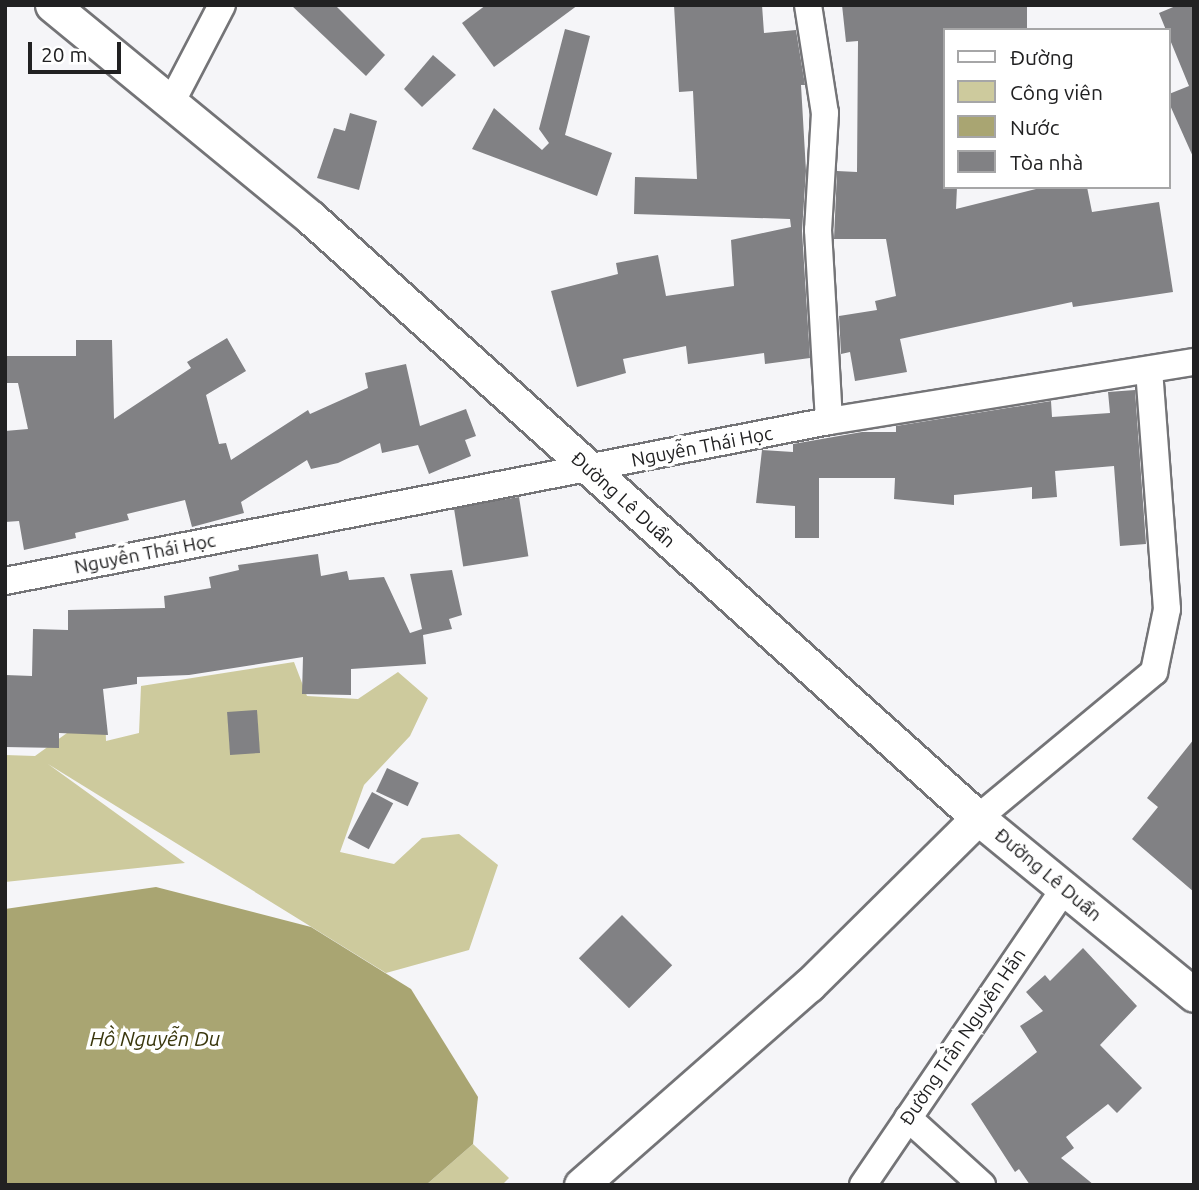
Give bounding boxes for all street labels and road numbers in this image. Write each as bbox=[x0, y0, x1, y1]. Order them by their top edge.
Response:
street label: Nguyễn Thái Học bbox=[629, 422, 775, 472]
street label: Đường Lê Duẩn bbox=[566, 447, 680, 553]
street label: Nguyễn Thái Học bbox=[72, 529, 218, 579]
street label: Đường Lê Duẩn bbox=[990, 824, 1106, 926]
street label: Đường Trần Nguyên Hãn bbox=[895, 944, 1031, 1130]

